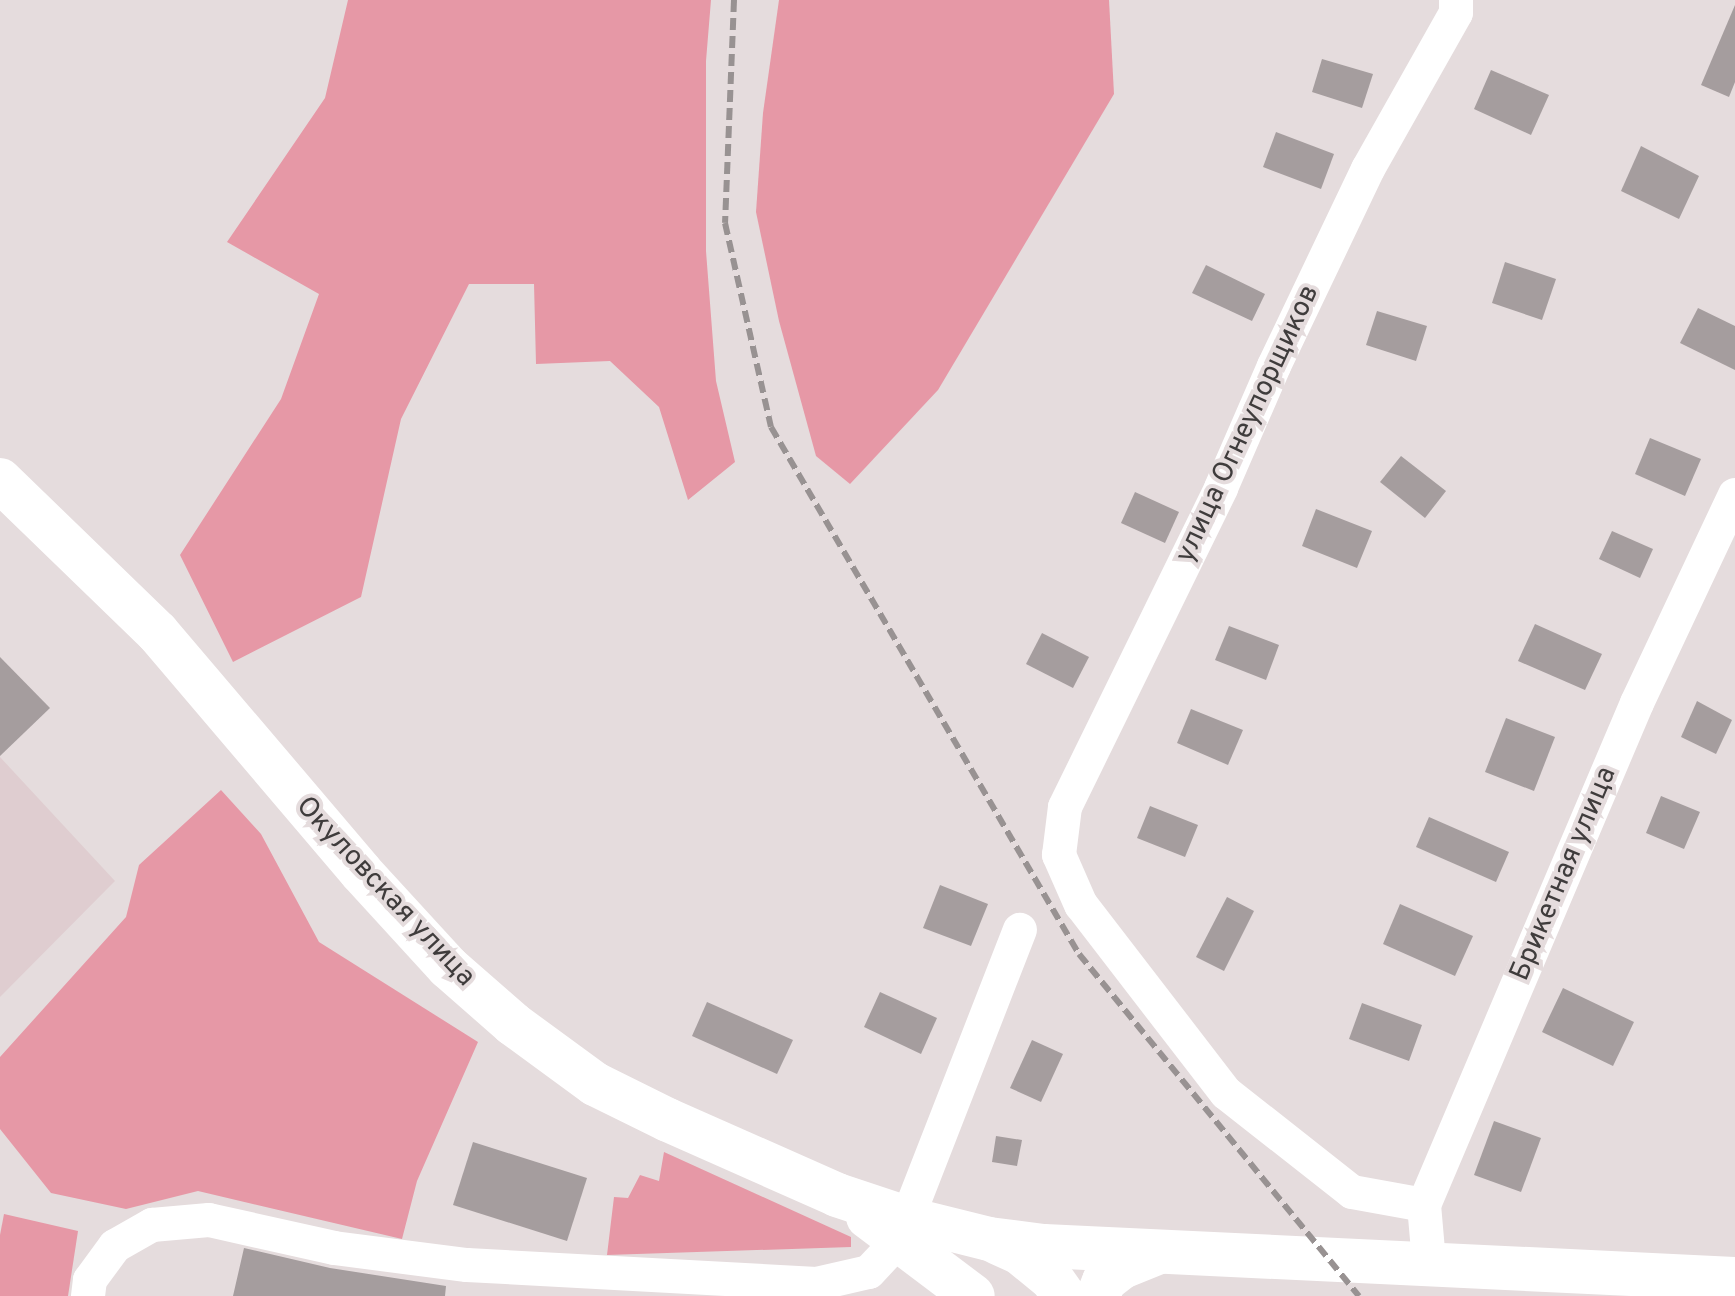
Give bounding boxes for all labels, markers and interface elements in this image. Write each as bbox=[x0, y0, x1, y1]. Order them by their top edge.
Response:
street label: улица Огнеупорщиков bbox=[1169, 280, 1327, 568]
street label: Брикетная улица bbox=[1504, 762, 1624, 986]
street label: Окуловская улица bbox=[288, 790, 482, 994]

